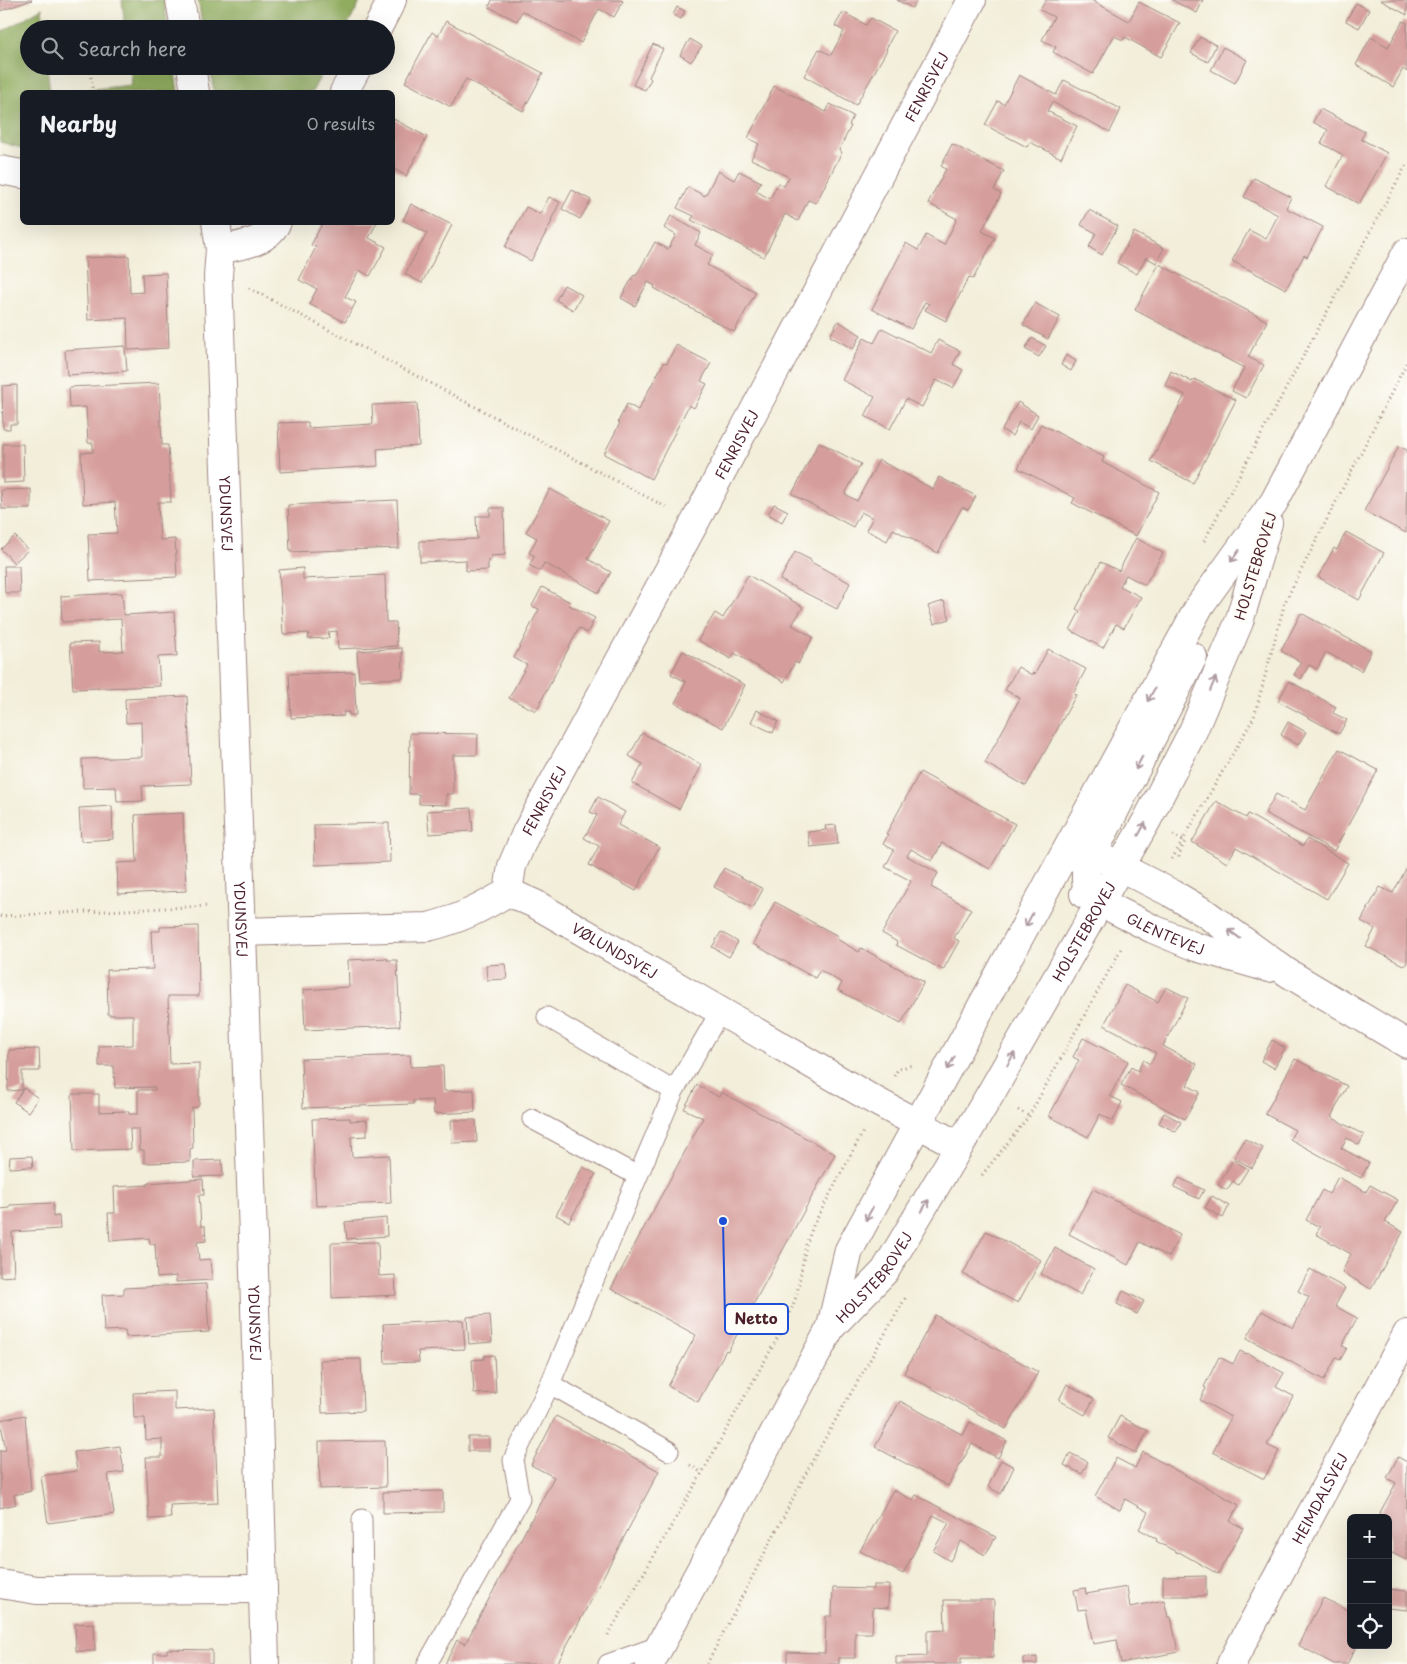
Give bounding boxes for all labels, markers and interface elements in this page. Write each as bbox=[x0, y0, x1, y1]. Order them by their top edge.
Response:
search box bbox=[20, 20, 395, 75]
icon: search bbox=[38, 34, 66, 62]
text: Search here bbox=[78, 34, 187, 62]
street label: FENRISVEJ bbox=[899, 48, 953, 125]
text: Nearby bbox=[40, 107, 117, 139]
text: 0 results bbox=[307, 111, 375, 135]
street label: FENRISVEJ bbox=[709, 406, 763, 483]
street label: YDUNSVEJ bbox=[215, 475, 239, 552]
street label: HOLSTEBROVEJ bbox=[1229, 509, 1281, 623]
one-way arrow bbox=[1230, 549, 1241, 562]
one-way arrow bbox=[1209, 677, 1218, 692]
one-way arrow bbox=[1146, 687, 1156, 702]
one-way arrow bbox=[1134, 755, 1144, 770]
street label: FENRISVEJ bbox=[516, 762, 571, 839]
one-way arrow bbox=[1137, 823, 1147, 837]
street label: HOLSTEBROVEJ bbox=[1046, 878, 1120, 985]
street label: YDUNSVEJ bbox=[230, 881, 253, 958]
street label: GLENTEVEJ bbox=[1123, 907, 1207, 959]
one-way arrow bbox=[1024, 912, 1033, 927]
street label: VØLUNDSVEJ bbox=[568, 917, 662, 983]
one-way arrow bbox=[1227, 929, 1241, 939]
one-way arrow bbox=[1006, 1052, 1016, 1066]
one-way arrow bbox=[946, 1055, 956, 1069]
one-way arrow bbox=[920, 1199, 930, 1214]
one-way arrow bbox=[864, 1206, 874, 1221]
street label: HOLSTEBROVEJ bbox=[830, 1228, 917, 1327]
street label: YDUNSVEJ bbox=[244, 1285, 267, 1361]
callout: Netto bbox=[725, 1304, 788, 1334]
text: Netto bbox=[735, 1306, 778, 1329]
street label: HEIMDALSVEJ bbox=[1287, 1449, 1352, 1547]
map controls bbox=[1347, 1514, 1392, 1649]
button: + bbox=[1347, 1514, 1392, 1559]
button: − bbox=[1347, 1559, 1392, 1604]
button: locate bbox=[1347, 1604, 1392, 1649]

